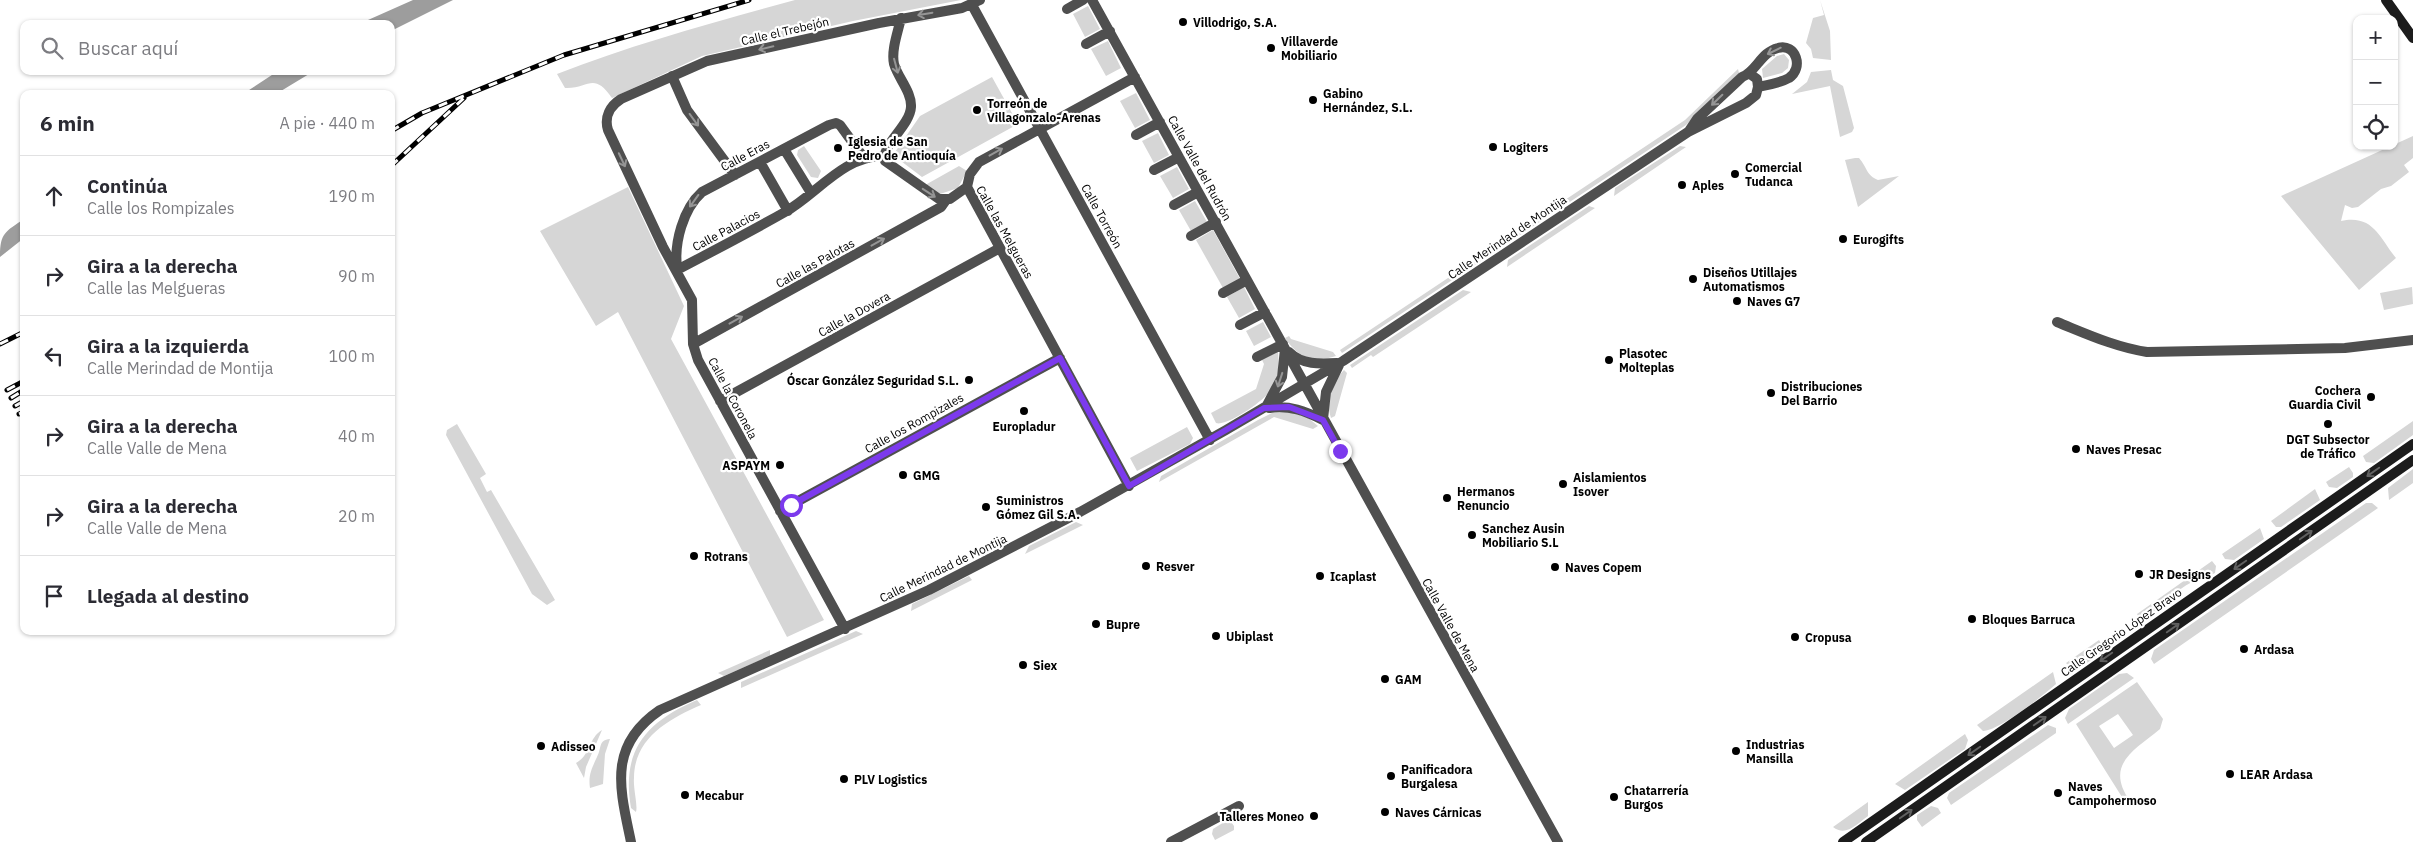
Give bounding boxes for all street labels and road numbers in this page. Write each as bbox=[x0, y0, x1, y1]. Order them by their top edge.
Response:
street label: Calle el Trebejón bbox=[740, 14, 830, 48]
street label: Calle Valle del Rudrón bbox=[1165, 113, 1235, 223]
street label: Calle Eras bbox=[718, 136, 772, 174]
street label: Calle Torreón bbox=[1078, 181, 1126, 251]
street label: Calle las Melgueras bbox=[973, 183, 1037, 281]
street label: Calle Merindad de Montija bbox=[1445, 191, 1570, 282]
street label: Calle Palacios bbox=[690, 206, 763, 254]
street label: Calle las Palotas bbox=[773, 235, 857, 291]
street label: Calle la Dovera bbox=[815, 288, 893, 340]
street label: Calle la Coronela bbox=[705, 354, 761, 442]
street label: Calle los Rompizales bbox=[862, 390, 966, 456]
street label: Calle Merindad de Montija bbox=[877, 530, 1010, 605]
street label: Calle Valle de Mena bbox=[1419, 575, 1483, 675]
street label: Calle Gregorio López Bravo bbox=[2058, 584, 2185, 680]

